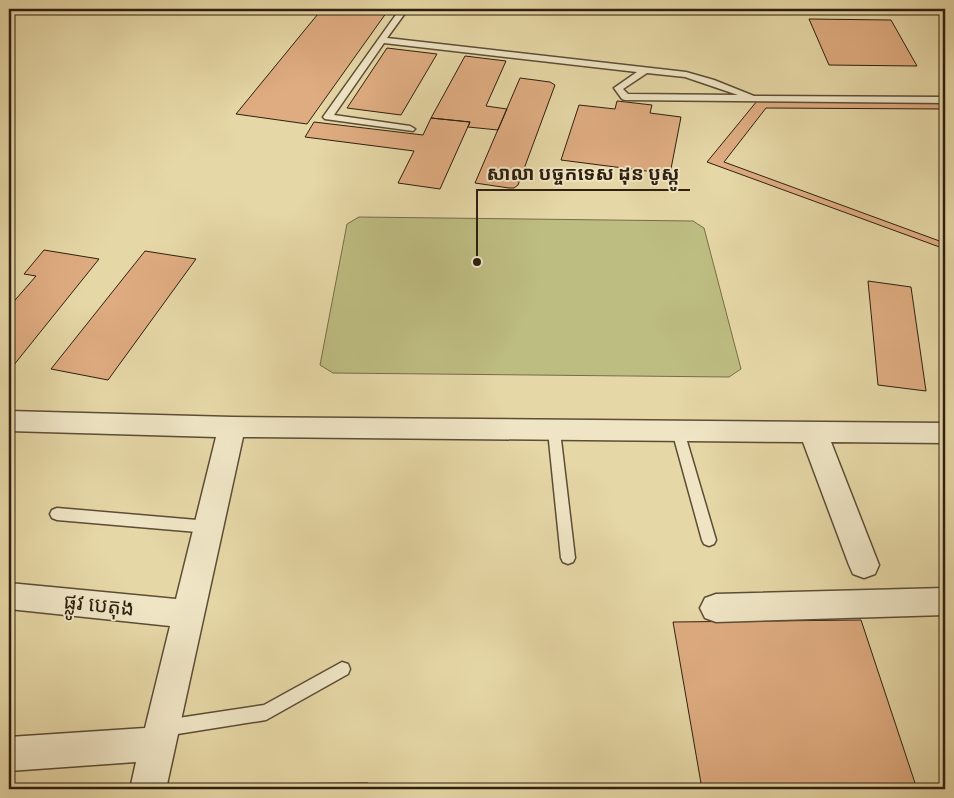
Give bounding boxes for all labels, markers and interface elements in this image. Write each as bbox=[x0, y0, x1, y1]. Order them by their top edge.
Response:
callout: សាលា បច្ចកទេស ដុន បូស្កូ bbox=[477, 156, 690, 190]
text: សាលា បច្ចកទេស ដុន បូស្កូ bbox=[487, 163, 679, 191]
street label: ផ្លូវ បេតុង bbox=[62, 589, 135, 628]

